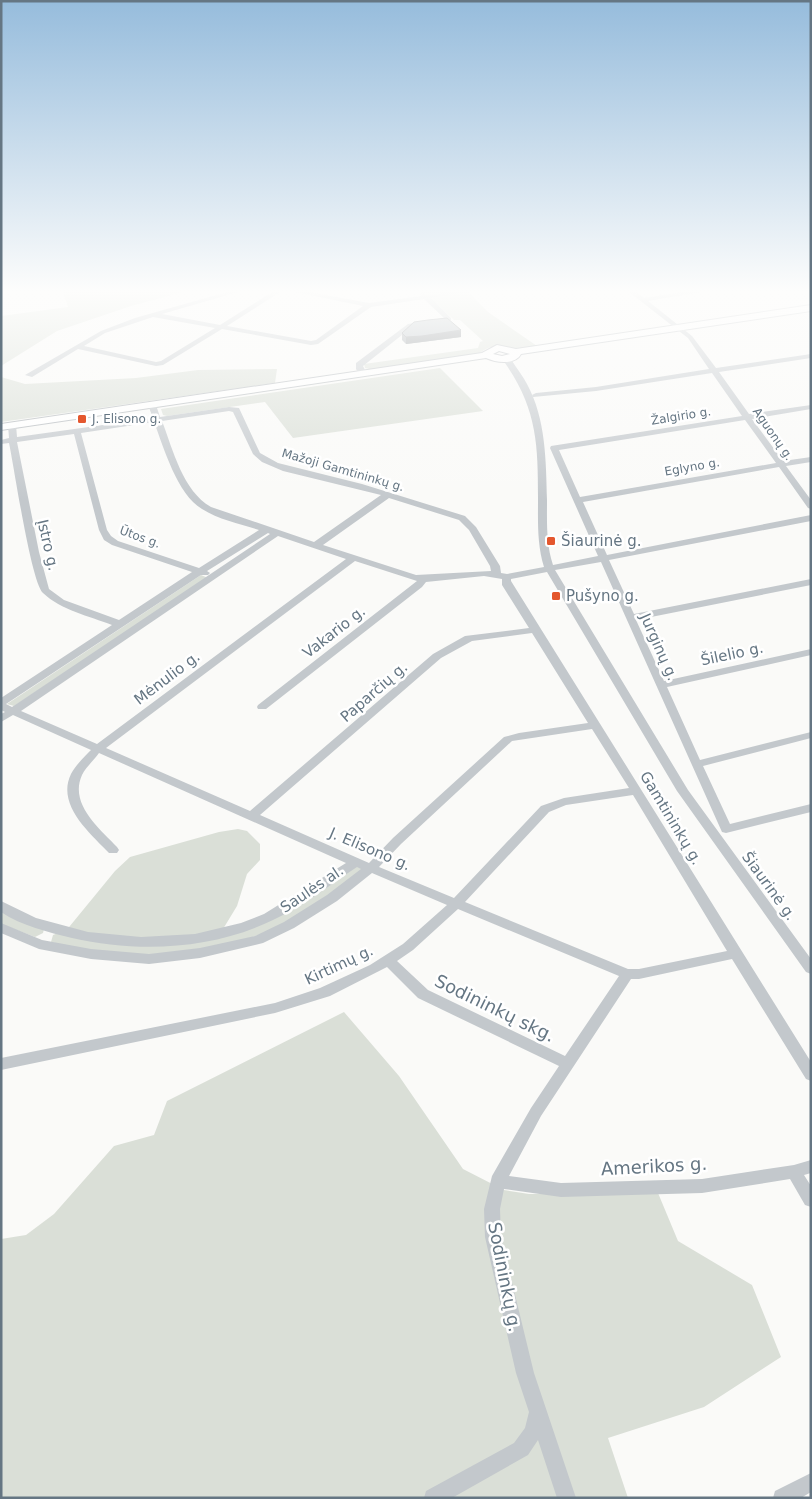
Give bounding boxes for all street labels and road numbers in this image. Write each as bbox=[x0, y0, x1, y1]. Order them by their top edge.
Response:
street label: Žalgirio g. bbox=[650, 403, 712, 428]
street label: Aguonų g. bbox=[750, 405, 796, 463]
street label: Mažoji Gamtininkų g. bbox=[280, 446, 406, 494]
street label: Eglyno g. bbox=[663, 455, 721, 479]
street label: Įstro g. bbox=[33, 518, 63, 572]
street label: Ūtos g. bbox=[118, 523, 162, 551]
street label: Vakario g. bbox=[299, 602, 369, 662]
street label: Jurginų g. bbox=[636, 610, 682, 683]
street label: Šilelio g. bbox=[699, 638, 765, 669]
street label: Mėnulio g. bbox=[131, 647, 203, 709]
street label: Paparčių g. bbox=[337, 658, 411, 726]
street label: Gamtininkų g. bbox=[636, 768, 706, 868]
street label: J. Elisono g. bbox=[326, 823, 413, 874]
street label: Šiaurinė g. bbox=[738, 848, 801, 924]
street label: Saulės al. bbox=[277, 861, 347, 917]
street label: Kirtimų g. bbox=[302, 941, 376, 989]
street label: Sodininkų skg. bbox=[431, 970, 559, 1046]
street label: Amerikos g. bbox=[600, 1153, 708, 1179]
street label: Sodininkų g. bbox=[484, 1220, 526, 1334]

